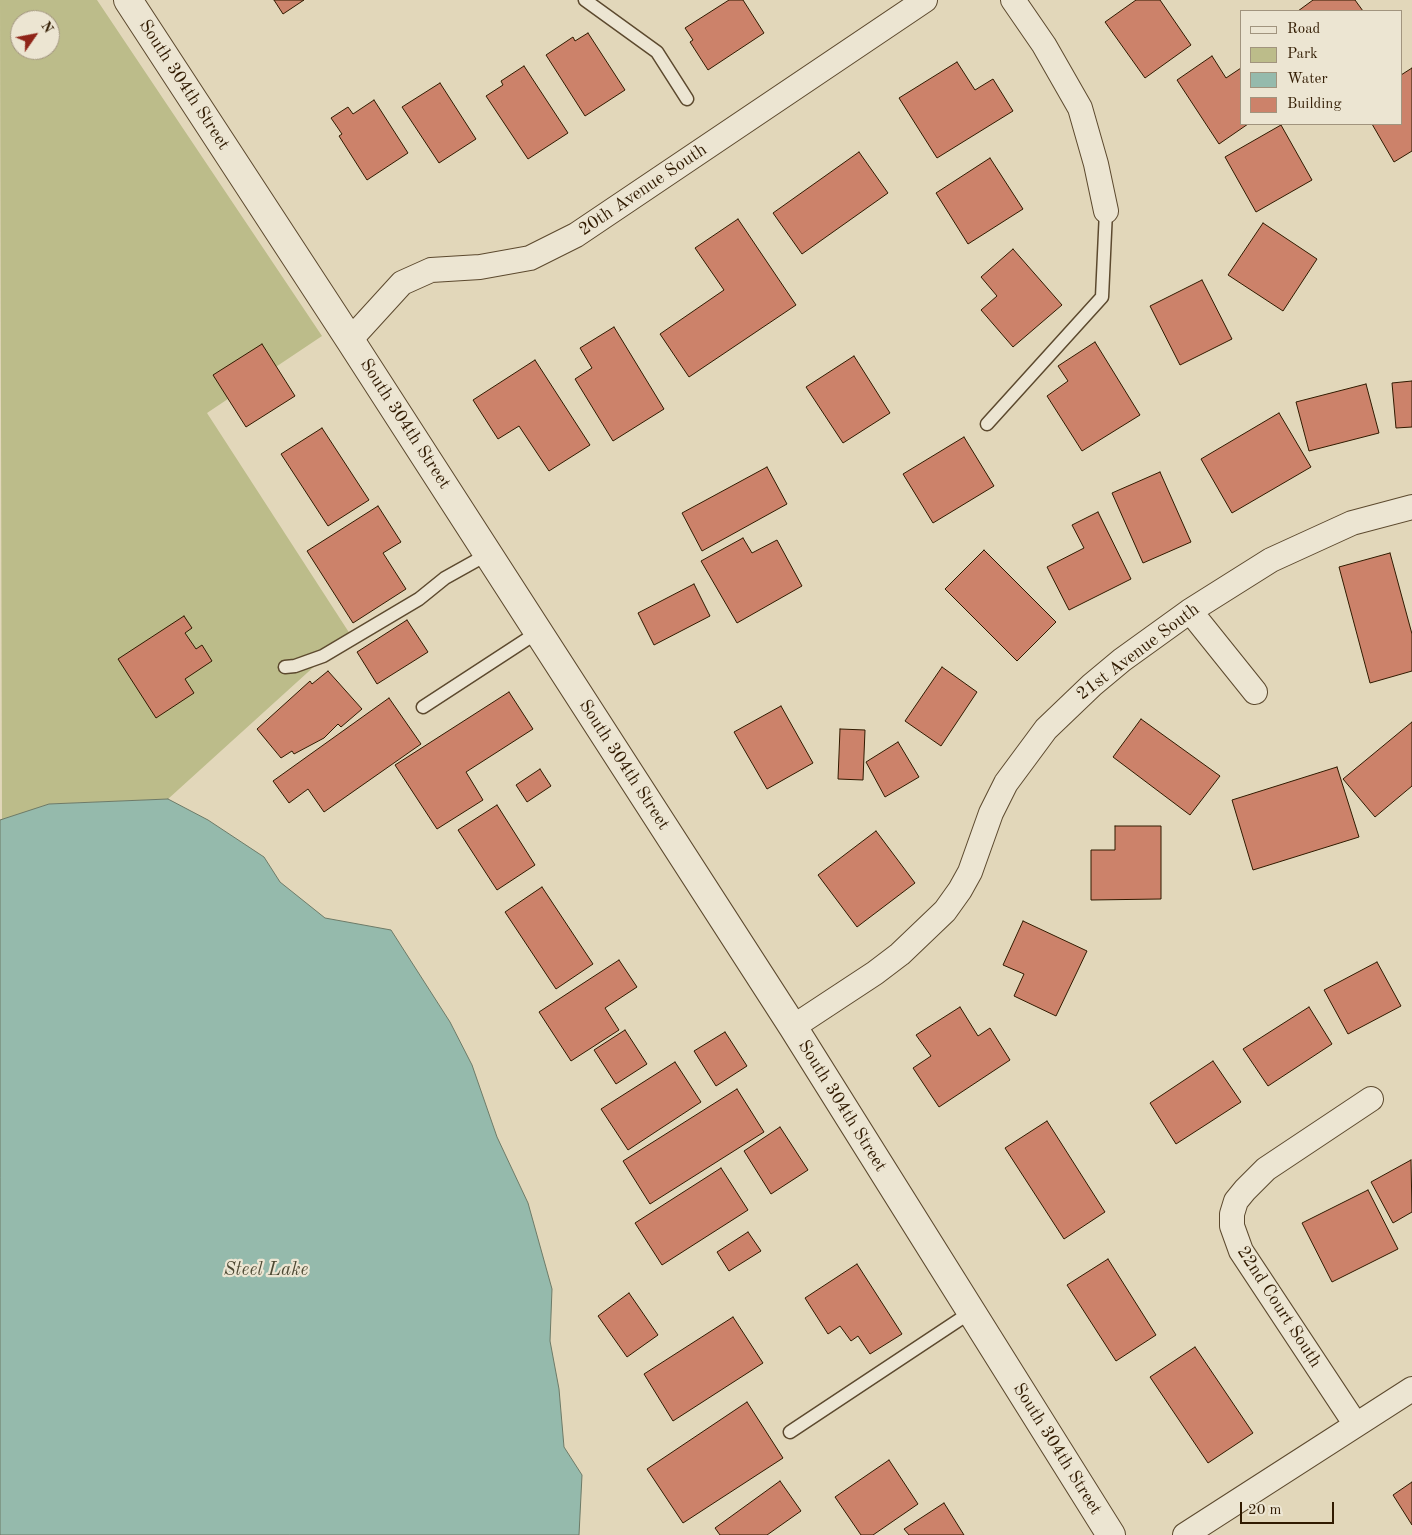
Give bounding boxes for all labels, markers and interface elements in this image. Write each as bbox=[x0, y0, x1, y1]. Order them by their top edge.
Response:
north arrow bbox=[10, 10, 60, 60]
legend bbox=[1240, 10, 1402, 125]
street label: South 304th Street bbox=[134, 16, 234, 154]
text: N bbox=[38, 19, 56, 36]
text: Road bbox=[1287, 22, 1320, 37]
text: Park bbox=[1287, 47, 1318, 62]
text: Water bbox=[1287, 72, 1328, 87]
text: Building bbox=[1287, 97, 1342, 112]
street label: 20th Avenue South bbox=[575, 139, 711, 241]
street label: South 304th Street bbox=[355, 355, 455, 493]
street label: 21st Avenue South bbox=[1072, 599, 1204, 705]
street label: South 304th Street bbox=[574, 696, 674, 834]
street label: South 304th Street bbox=[793, 1036, 891, 1176]
street label: 22nd Court South bbox=[1232, 1242, 1326, 1372]
water label: Steel Lake bbox=[224, 1259, 308, 1281]
street label: South 304th Street bbox=[1008, 1379, 1106, 1519]
scale bar bbox=[1242, 1492, 1336, 1524]
text: 20 m bbox=[1248, 1503, 1282, 1518]

